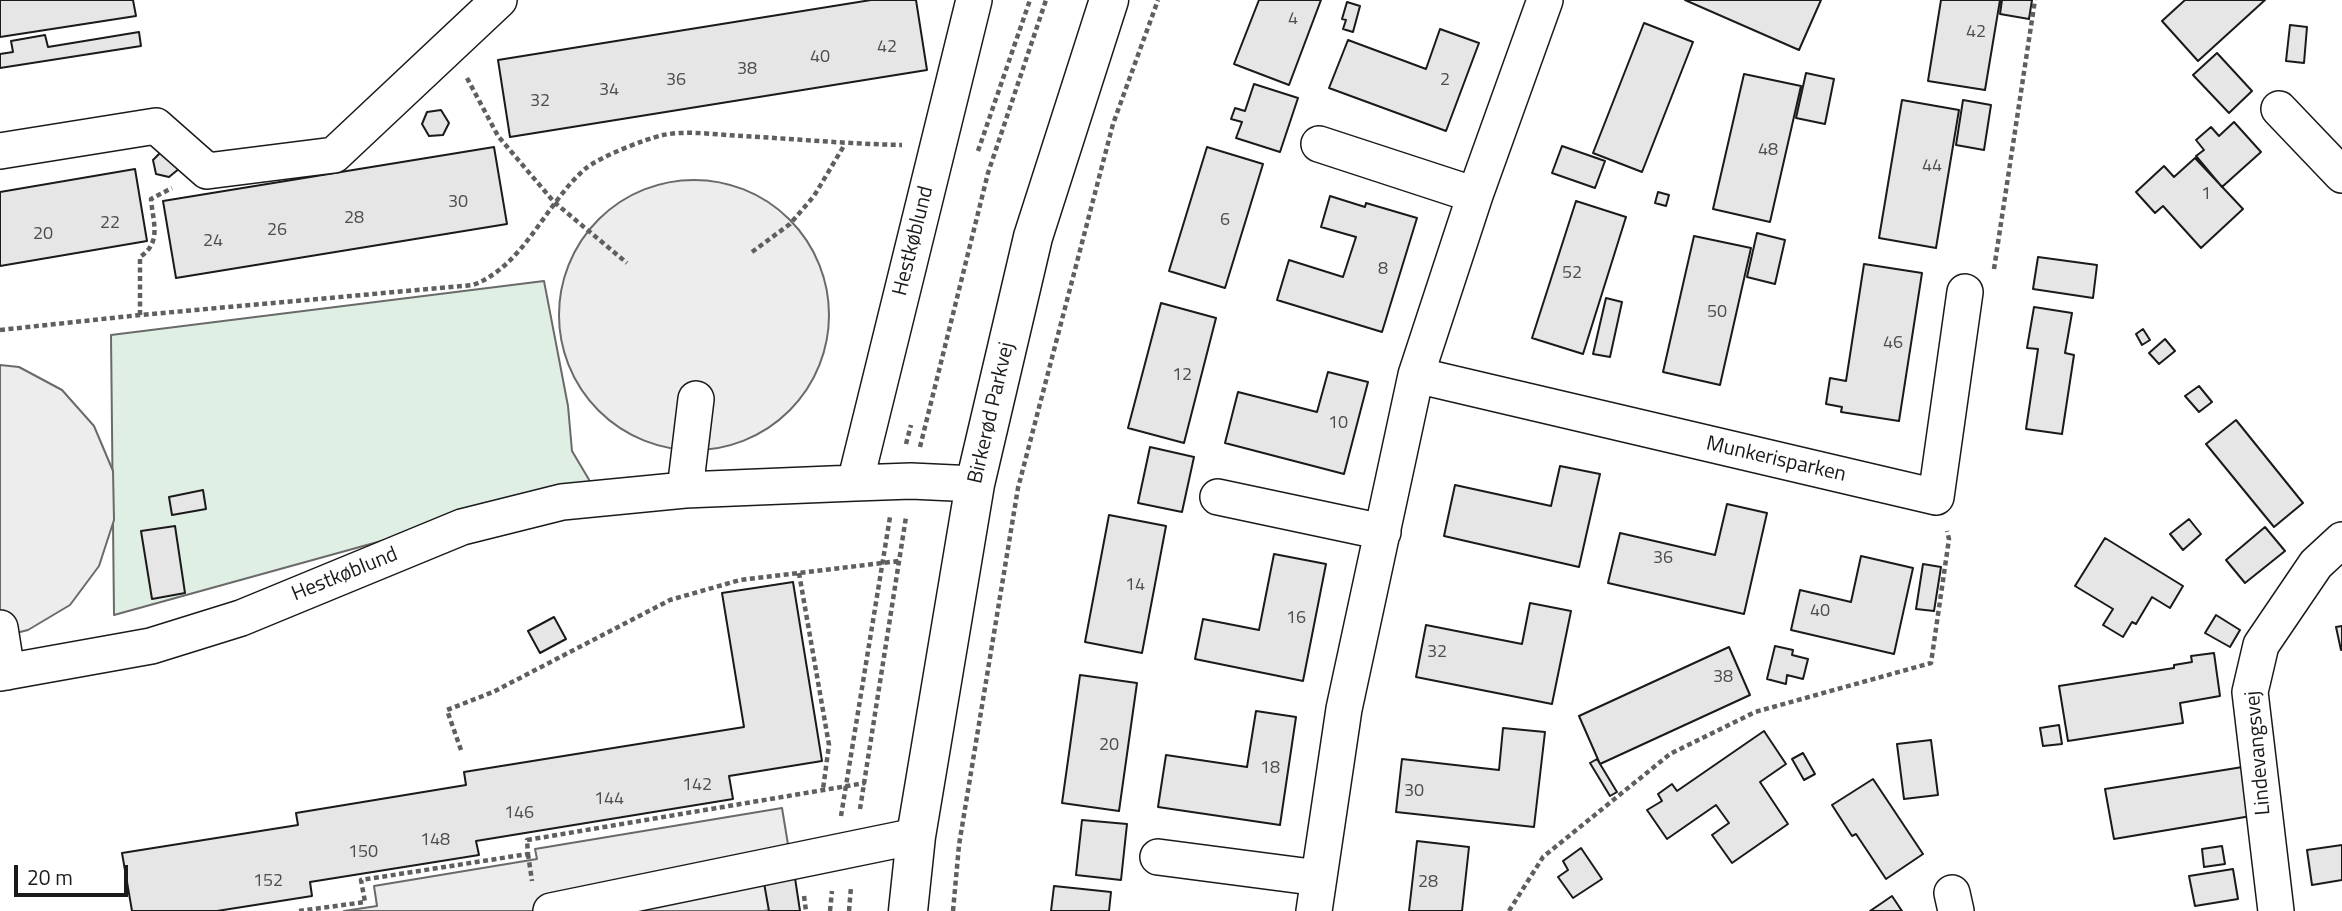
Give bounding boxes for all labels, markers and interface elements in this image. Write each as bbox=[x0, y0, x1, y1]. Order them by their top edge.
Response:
house number: 4 bbox=[1288, 9, 1298, 31]
house number: 42 bbox=[1966, 22, 1986, 44]
house number: 42 bbox=[877, 37, 897, 59]
house number: 40 bbox=[810, 47, 830, 69]
house number: 38 bbox=[737, 59, 757, 81]
house number: 36 bbox=[666, 70, 686, 92]
house number: 2 bbox=[1440, 70, 1450, 92]
house number: 34 bbox=[599, 80, 619, 102]
house number: 32 bbox=[530, 91, 550, 113]
house number: 48 bbox=[1758, 140, 1778, 162]
house number: 44 bbox=[1922, 156, 1942, 178]
street label: Hestkøblund bbox=[888, 184, 940, 298]
house number: 1 bbox=[2201, 184, 2211, 206]
house number: 30 bbox=[448, 192, 468, 214]
house number: 28 bbox=[344, 208, 364, 230]
house number: 6 bbox=[1220, 210, 1230, 232]
house number: 22 bbox=[100, 213, 120, 235]
house number: 26 bbox=[267, 220, 287, 242]
house number: 20 bbox=[33, 224, 53, 246]
house number: 24 bbox=[203, 231, 223, 253]
house number: 8 bbox=[1378, 259, 1388, 281]
house number: 52 bbox=[1562, 263, 1582, 285]
house number: 50 bbox=[1707, 302, 1727, 324]
house number: 46 bbox=[1883, 333, 1903, 355]
street label: Birkerød Parkvej bbox=[963, 340, 1021, 486]
house number: 12 bbox=[1172, 365, 1192, 387]
house number: 10 bbox=[1328, 413, 1348, 435]
street label: Munkerisparken bbox=[1704, 432, 1848, 488]
street label: Hestkøblund bbox=[288, 542, 402, 608]
house number: 36 bbox=[1653, 548, 1673, 570]
house number: 14 bbox=[1125, 575, 1145, 597]
house number: 40 bbox=[1810, 601, 1830, 623]
house number: 16 bbox=[1286, 608, 1306, 630]
house number: 32 bbox=[1427, 642, 1447, 664]
house number: 38 bbox=[1713, 667, 1733, 689]
street label: Lindevangsvej bbox=[2241, 690, 2277, 816]
house number: 20 bbox=[1099, 735, 1119, 757]
house number: 18 bbox=[1260, 758, 1280, 780]
house number: 142 bbox=[682, 775, 712, 797]
house number: 30 bbox=[1404, 781, 1424, 803]
house number: 144 bbox=[594, 789, 624, 811]
house number: 146 bbox=[504, 803, 534, 825]
house number: 148 bbox=[420, 830, 450, 852]
house number: 150 bbox=[348, 842, 378, 864]
scale bar bbox=[18, 852, 131, 896]
text: 20 m bbox=[27, 861, 73, 893]
house number: 152 bbox=[253, 871, 283, 893]
house number: 28 bbox=[1418, 872, 1438, 894]

